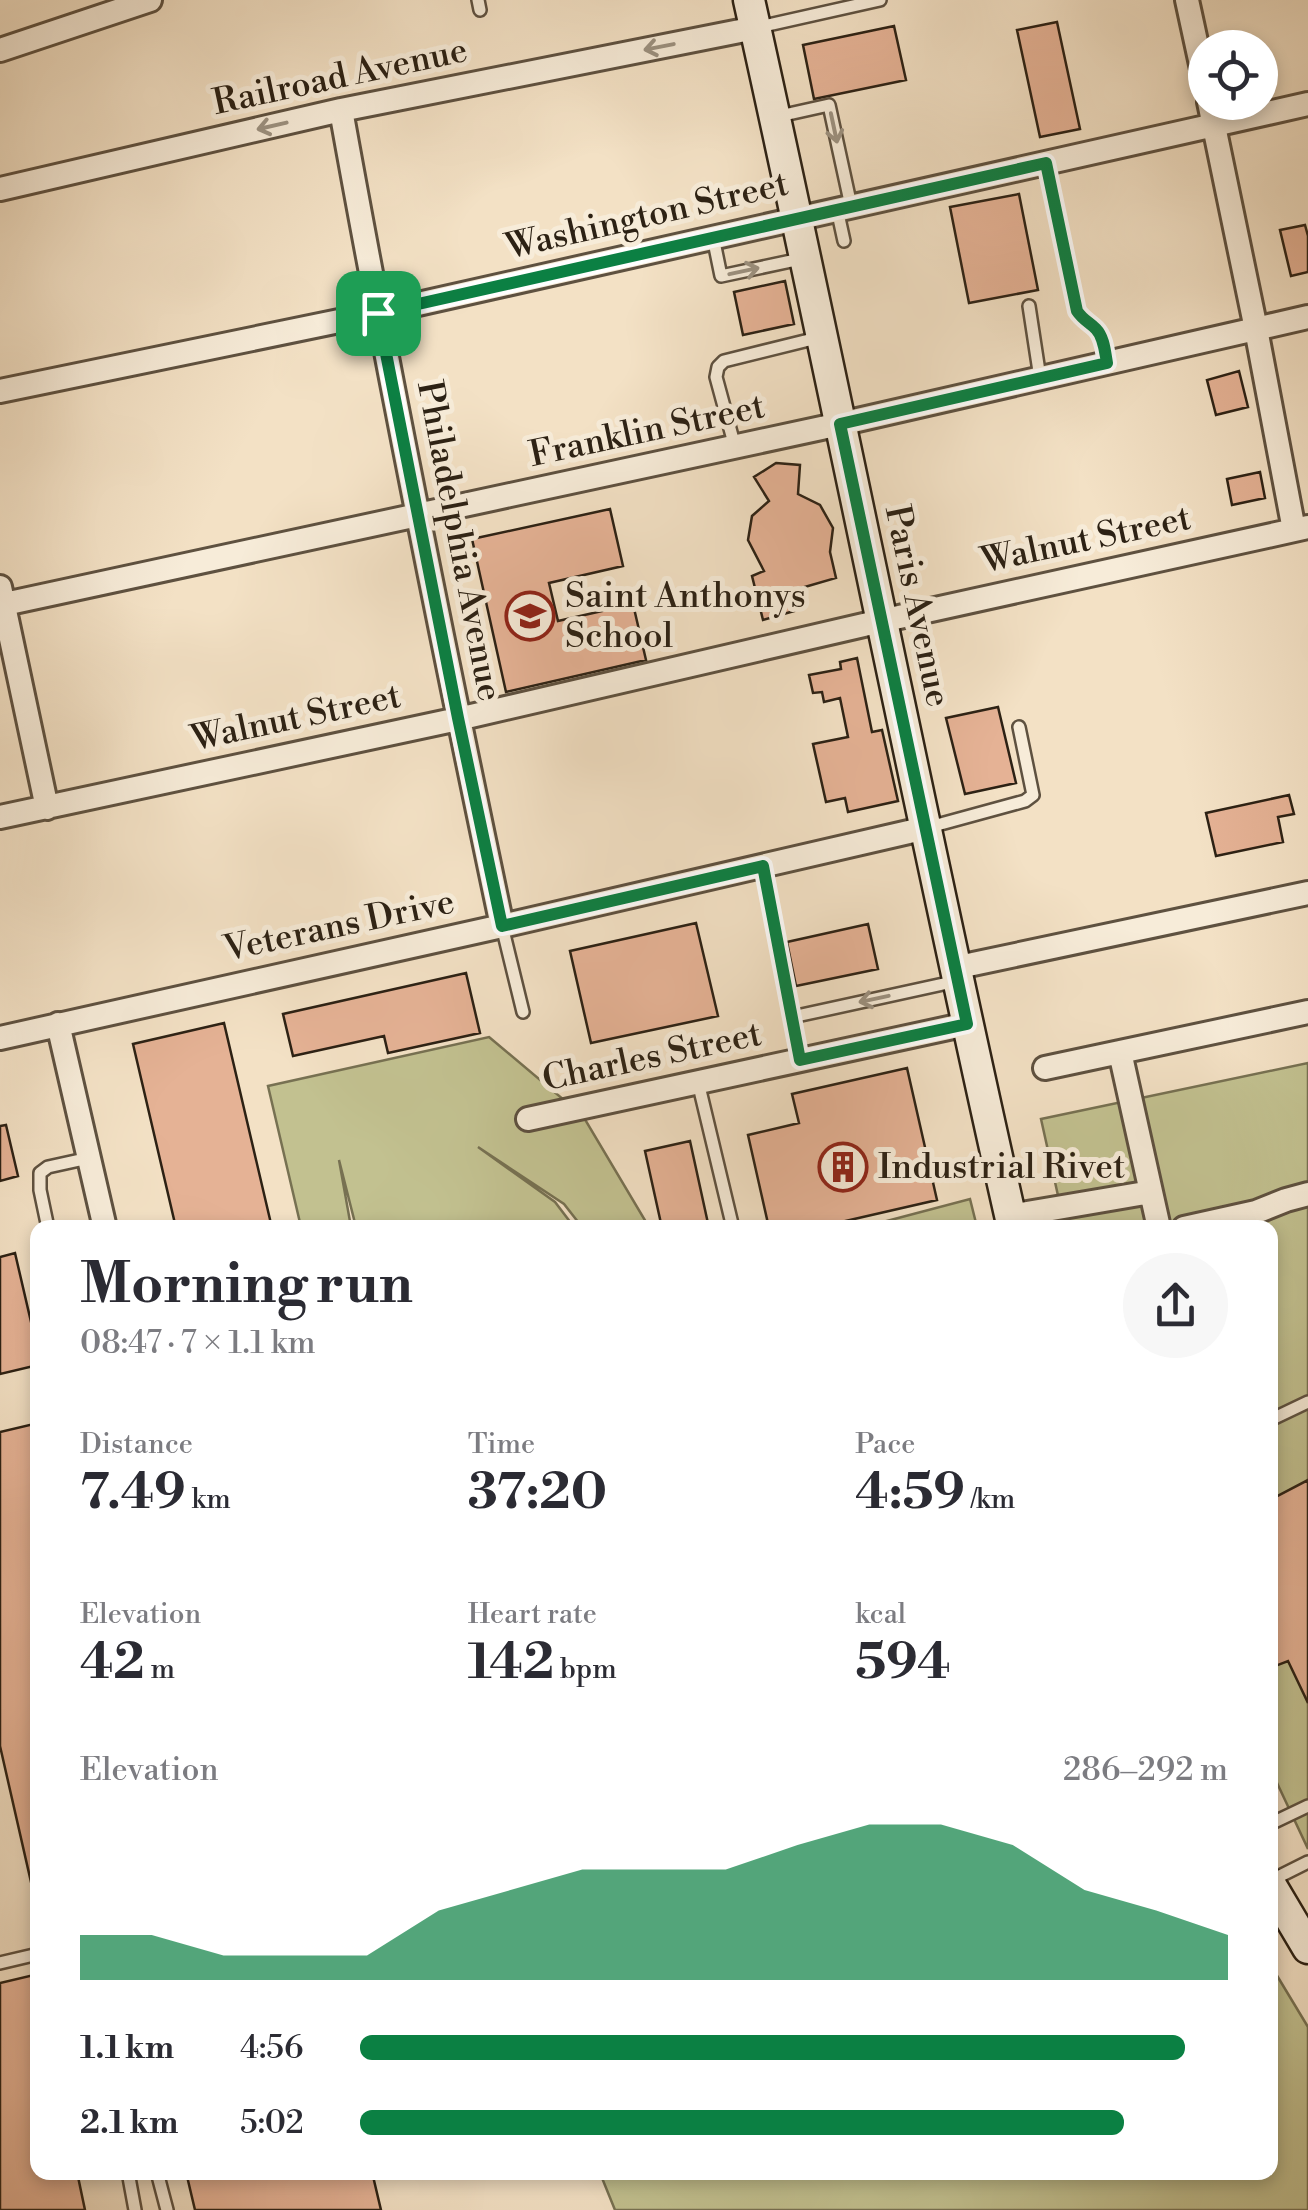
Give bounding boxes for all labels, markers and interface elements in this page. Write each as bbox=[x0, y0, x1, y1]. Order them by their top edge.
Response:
street label: Railroad Avenue bbox=[209, 29, 471, 125]
map controls bbox=[1188, 30, 1278, 120]
button: locate bbox=[1188, 30, 1278, 120]
one-way arrow bbox=[644, 39, 676, 58]
one-way arrow bbox=[826, 111, 845, 143]
one-way arrow bbox=[257, 118, 289, 136]
street label: Washington Street bbox=[501, 163, 792, 270]
one-way arrow bbox=[727, 261, 759, 280]
pin bbox=[336, 271, 421, 356]
icon: arrive bbox=[351, 286, 406, 341]
street label: Philadelphia Avenue bbox=[407, 377, 511, 705]
street label: Franklin Street bbox=[525, 385, 769, 477]
street label: Walnut Street bbox=[976, 497, 1195, 583]
street label: Paris Avenue bbox=[875, 501, 959, 711]
place label: Saint Anthonys School bbox=[565, 575, 806, 658]
school or university icon: Saint Anthonys School bbox=[504, 590, 556, 642]
street label: Walnut Street bbox=[186, 675, 405, 761]
street label: Veterans Drive bbox=[219, 881, 458, 972]
one-way arrow bbox=[859, 991, 891, 1009]
street label: Charles Street bbox=[539, 1013, 765, 1101]
building icon: Industrial Rivet bbox=[817, 1141, 869, 1193]
place label: Industrial Rivet bbox=[878, 1146, 1125, 1189]
text: Morning run bbox=[80, 1251, 413, 1320]
button: share bbox=[1123, 1253, 1228, 1358]
text: 08:47 · 7 × 1.1 km bbox=[80, 1323, 315, 1363]
text: Distance bbox=[80, 1427, 193, 1462]
text: Time bbox=[468, 1427, 535, 1462]
text: Pace bbox=[855, 1427, 915, 1462]
text: 7.49 bbox=[80, 1462, 186, 1524]
text: 37:20 bbox=[468, 1462, 607, 1524]
text: 4:59 bbox=[855, 1462, 965, 1524]
text: km bbox=[186, 1482, 231, 1517]
text: /km bbox=[965, 1482, 1015, 1517]
text: Elevation bbox=[80, 1597, 201, 1632]
text: Heart rate bbox=[468, 1597, 597, 1632]
text: kcal bbox=[855, 1597, 906, 1632]
text: 42 bbox=[80, 1632, 145, 1694]
text: 142 bbox=[468, 1632, 554, 1694]
text: 594 bbox=[855, 1632, 951, 1694]
text: m bbox=[145, 1652, 175, 1687]
text: bpm bbox=[554, 1652, 617, 1687]
text: Elevation bbox=[80, 1750, 219, 1790]
text: 286–292 m bbox=[1063, 1750, 1228, 1790]
text: 1.1 km bbox=[80, 2028, 174, 2068]
text: 4:56 bbox=[240, 2028, 303, 2068]
text: 2.1 km bbox=[80, 2103, 178, 2143]
text: 5:02 bbox=[240, 2103, 304, 2143]

